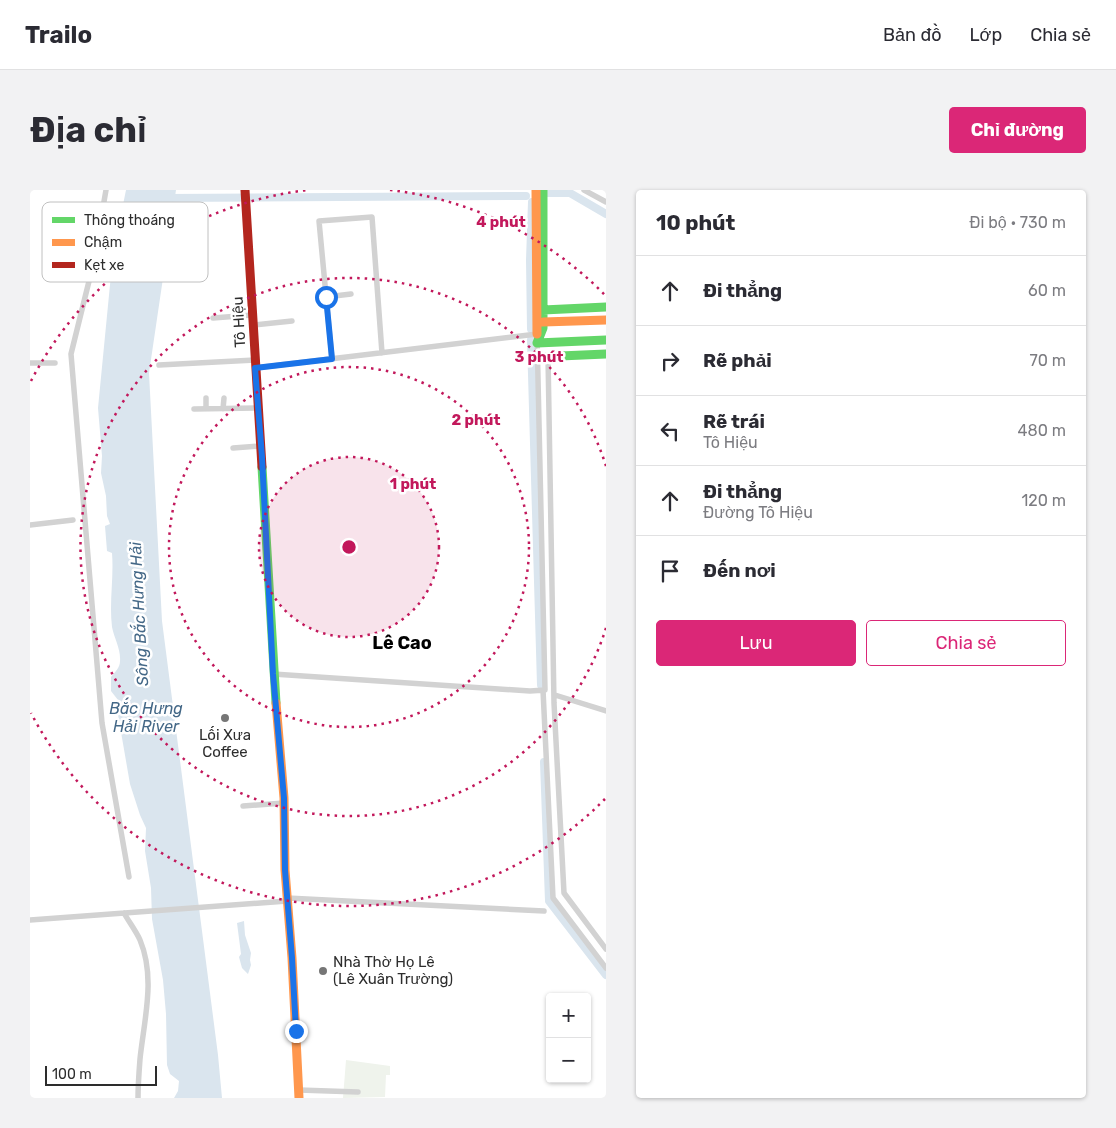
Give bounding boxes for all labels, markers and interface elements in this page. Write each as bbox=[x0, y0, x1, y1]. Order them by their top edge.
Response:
text: Trailo bbox=[25, 21, 92, 49]
text: Bản đồ bbox=[883, 24, 941, 46]
text: Lớp bbox=[969, 24, 1002, 46]
text: Chia sẻ bbox=[1030, 24, 1091, 46]
button: Chỉ đường bbox=[949, 107, 1086, 153]
text: Địa chỉ bbox=[30, 109, 147, 151]
legend bbox=[42, 202, 208, 282]
text: 10 phút bbox=[656, 210, 735, 235]
text: Thông thoáng bbox=[84, 212, 175, 229]
text: 4 phút bbox=[476, 213, 526, 231]
text: Đi bộ · 730 m bbox=[969, 213, 1066, 232]
text: Chậm bbox=[84, 234, 122, 251]
text: Kẹt xe bbox=[84, 257, 124, 274]
icon: ahead bbox=[656, 277, 684, 305]
text: Đi thẳng bbox=[703, 279, 782, 302]
text: 60 m bbox=[1028, 281, 1066, 300]
route start bbox=[315, 286, 338, 309]
street label: Tô Hiệu bbox=[229, 296, 249, 348]
icon: right bbox=[656, 347, 684, 375]
text: 3 phút bbox=[515, 348, 563, 366]
text: Rẽ phải bbox=[703, 349, 772, 372]
text: 70 m bbox=[1029, 351, 1066, 370]
text: Rẽ trái bbox=[703, 410, 765, 433]
text: 2 phút bbox=[452, 411, 500, 429]
icon: left bbox=[656, 417, 684, 445]
text: 480 m bbox=[1018, 421, 1066, 440]
text: Tô Hiệu bbox=[703, 433, 758, 452]
text: 1 phút bbox=[390, 475, 436, 493]
text: Đi thẳng bbox=[703, 480, 782, 503]
icon: ahead bbox=[656, 487, 684, 515]
text: 120 m bbox=[1021, 491, 1066, 510]
text: Đường Tô Hiệu bbox=[703, 503, 813, 522]
centre of rings bbox=[340, 538, 358, 556]
water label: Sông Bắc Hưng Hải bbox=[124, 540, 152, 687]
icon: arrive bbox=[656, 557, 684, 585]
text: Đến nơi bbox=[703, 559, 776, 582]
button: Lưu bbox=[656, 620, 856, 666]
button: Chia sẻ bbox=[866, 620, 1066, 666]
district label: Lê Cao bbox=[372, 632, 432, 654]
water label: Bắc Hưng Hải River bbox=[109, 697, 183, 736]
marker: Lối Xưa Coffee bbox=[219, 712, 231, 724]
place label: Lối Xưa Coffee bbox=[199, 726, 251, 761]
place label: Nhà Thờ Họ Lê (Lê Xuân Trường) bbox=[333, 953, 453, 988]
marker: Nhà Thờ Họ Lê (Lê Xuân Trường) bbox=[317, 965, 329, 977]
map controls bbox=[546, 993, 591, 1083]
button: + bbox=[546, 993, 591, 1038]
route end bbox=[285, 1020, 308, 1043]
button: − bbox=[546, 1038, 591, 1083]
scale bar bbox=[45, 1063, 158, 1086]
text: 100 m bbox=[52, 1066, 92, 1083]

